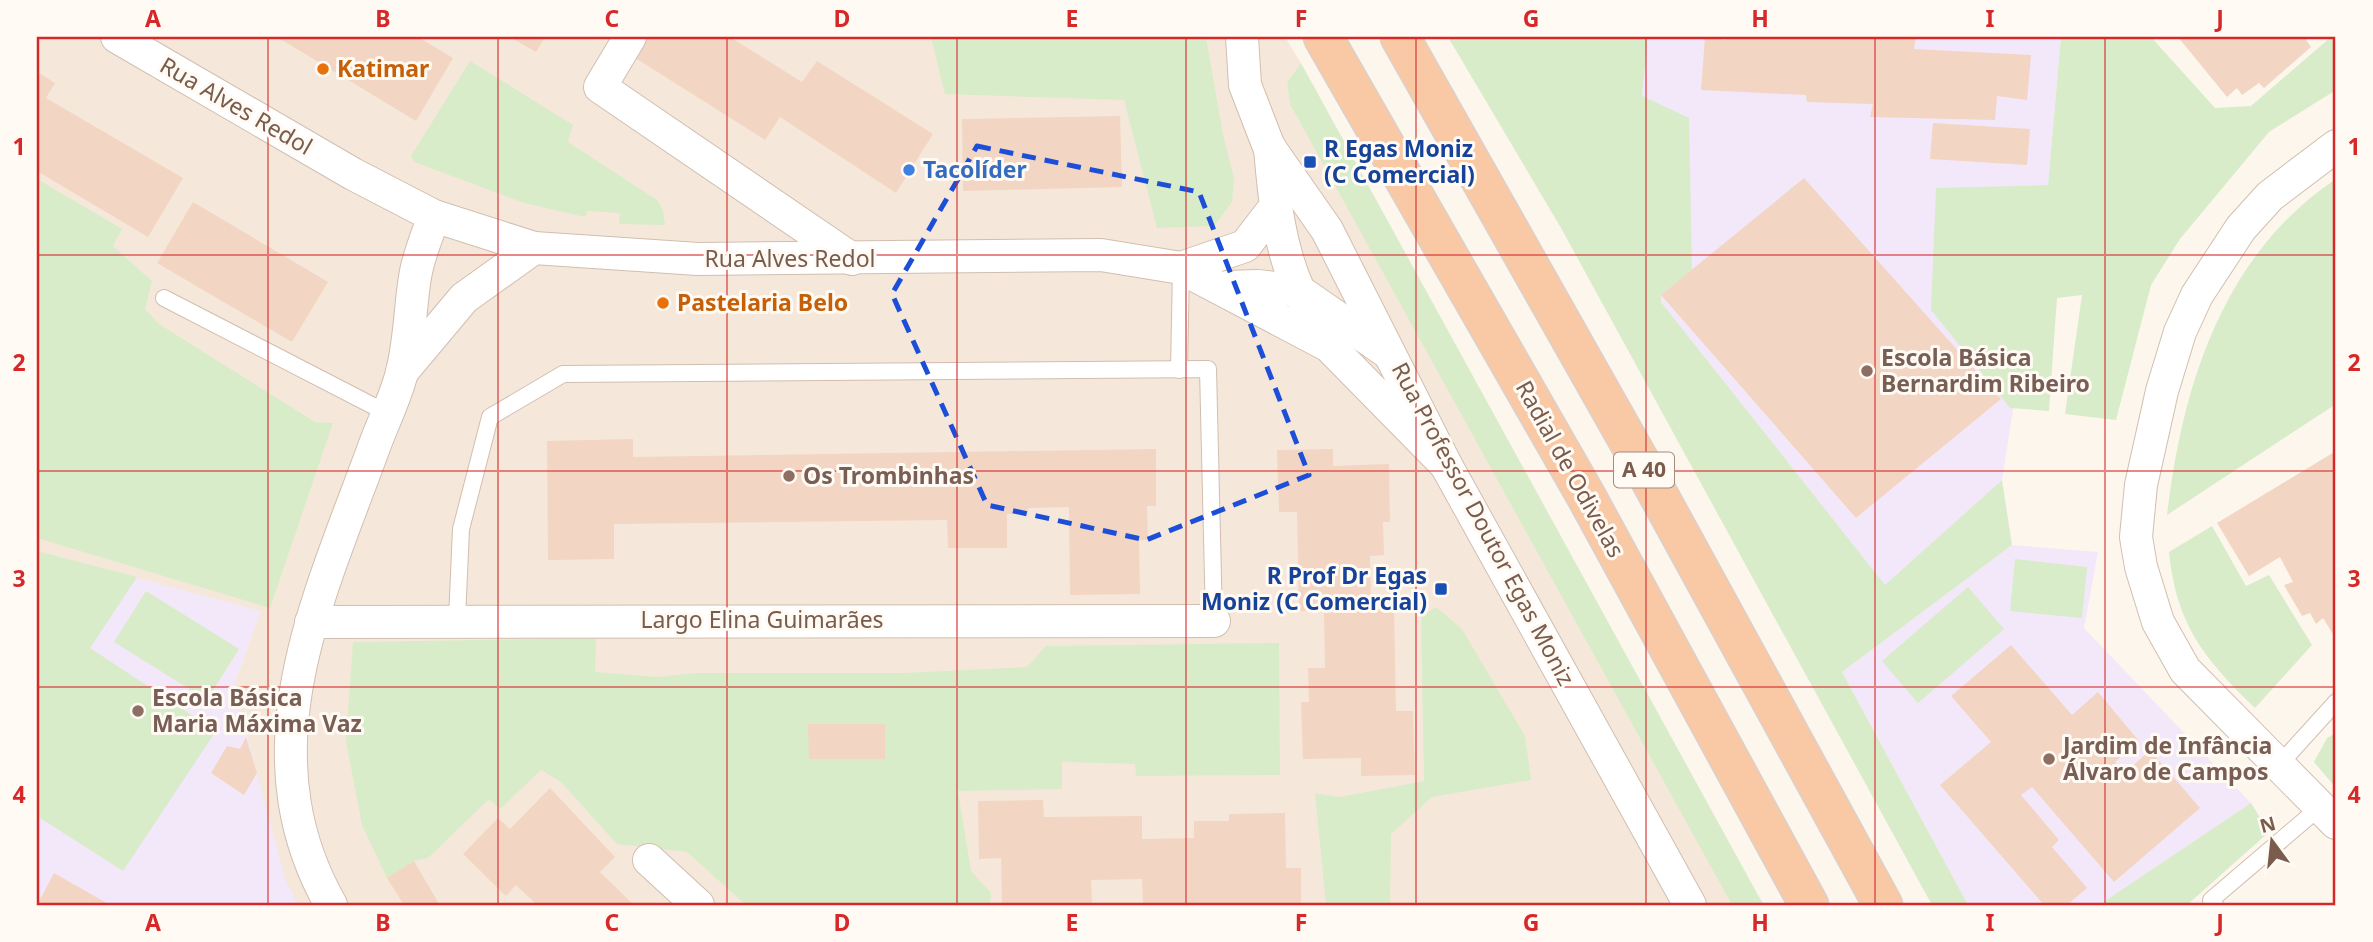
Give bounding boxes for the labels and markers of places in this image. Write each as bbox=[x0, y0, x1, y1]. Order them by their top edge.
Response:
place label: Katimar bbox=[337, 52, 429, 84]
marker: Katimar bbox=[315, 61, 331, 77]
place label: R Egas Moniz (C Comercial) bbox=[1324, 132, 1475, 190]
place label: Tacolíder bbox=[923, 153, 1027, 185]
marker: R Egas Moniz (C Comercial) bbox=[1302, 154, 1318, 170]
marker: Tacolíder bbox=[901, 162, 917, 178]
place label: Pastelaria Belo bbox=[677, 286, 848, 318]
marker: Pastelaria Belo bbox=[655, 295, 671, 311]
place label: Escola Básica Bernardim Ribeiro bbox=[1881, 341, 2090, 399]
marker: Escola Básica Bernardim Ribeiro bbox=[1859, 363, 1875, 379]
place label: Os Trombinhas bbox=[803, 459, 974, 491]
marker: Os Trombinhas bbox=[781, 468, 797, 484]
place label: R Prof Dr Egas Moniz (C Comercial) bbox=[1201, 559, 1427, 617]
marker: R Prof Dr Egas Moniz (C Comercial) bbox=[1433, 581, 1449, 597]
place label: Escola Básica Maria Máxima Vaz bbox=[152, 681, 362, 739]
marker: Escola Básica Maria Máxima Vaz bbox=[130, 703, 146, 719]
place label: Jardim de Infância Álvaro de Campos bbox=[2061, 729, 2272, 787]
marker: Jardim de Infância Álvaro de Campos bbox=[2041, 751, 2057, 767]

